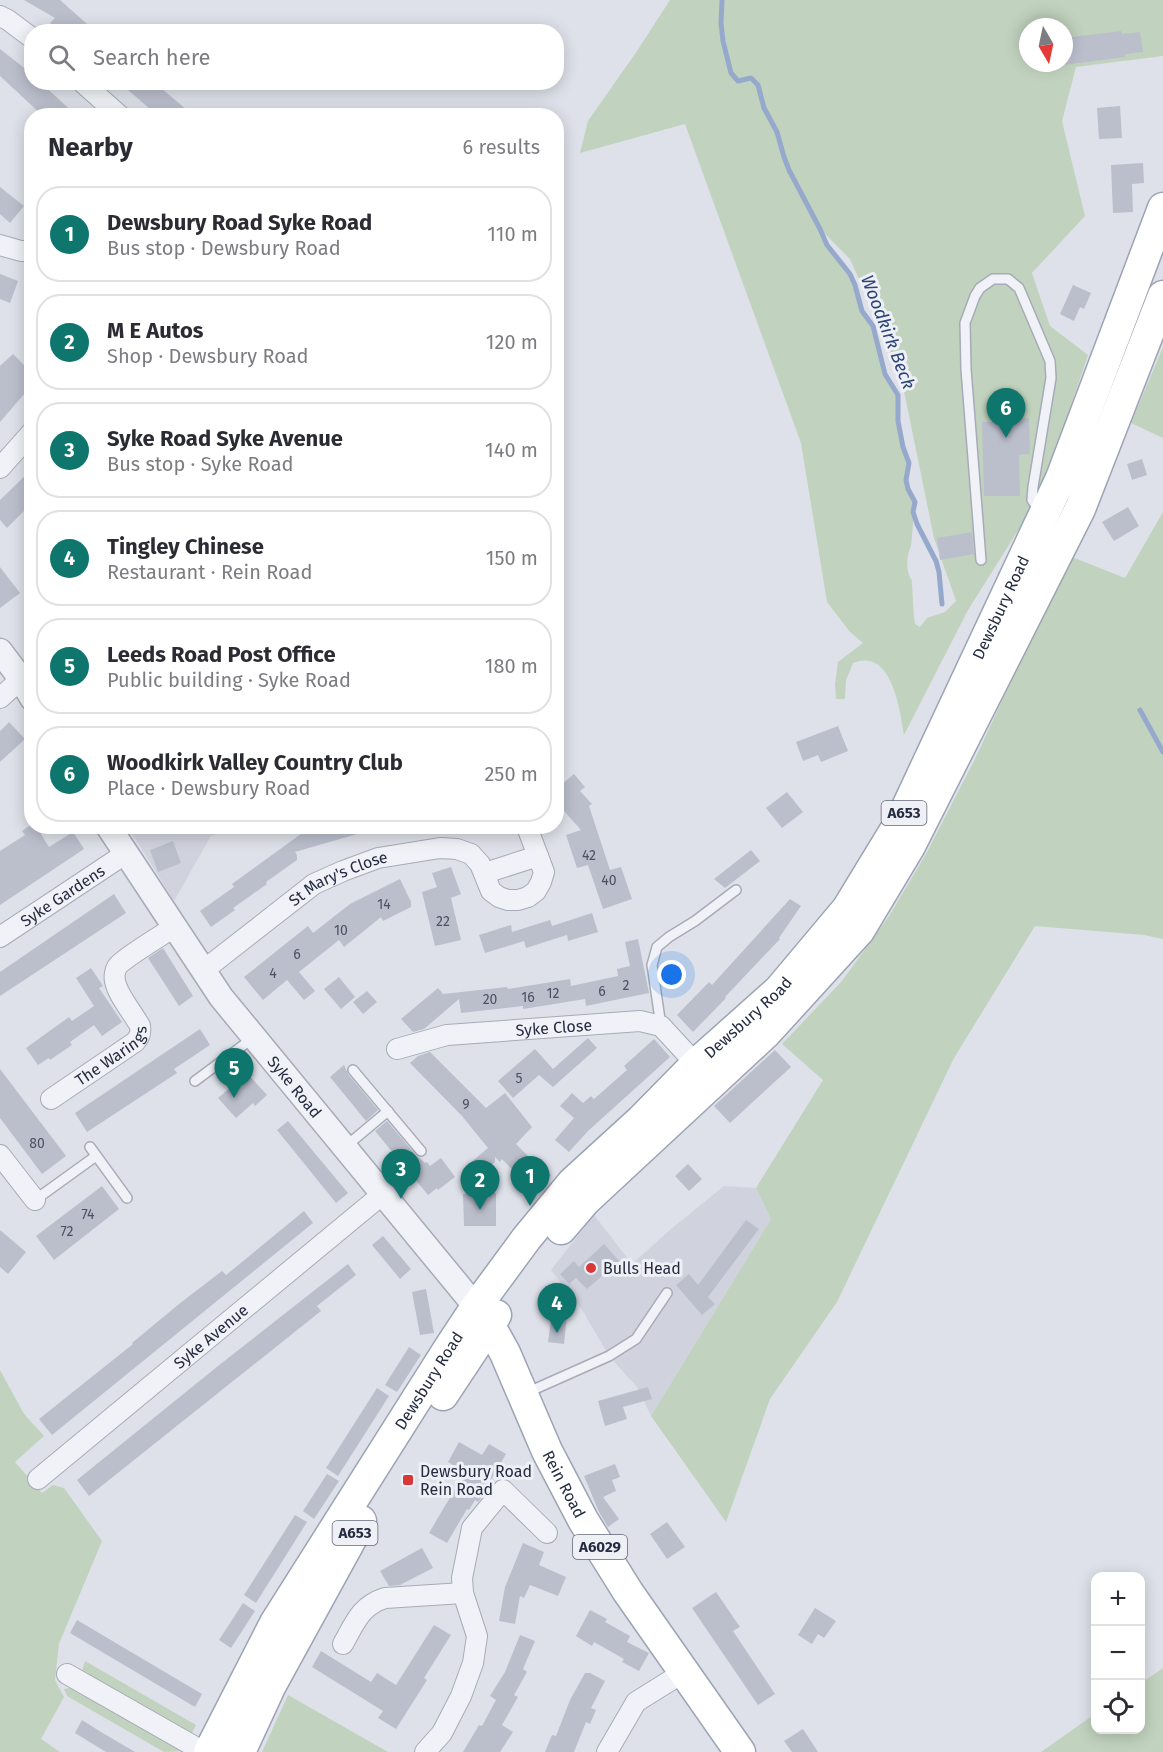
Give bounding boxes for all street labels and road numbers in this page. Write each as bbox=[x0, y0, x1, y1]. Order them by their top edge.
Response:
street label: Dewsbury Road bbox=[968, 553, 1033, 662]
road number: A653 bbox=[882, 801, 926, 825]
street label: St Mary's Close bbox=[285, 847, 389, 910]
street label: Syke Gardens bbox=[17, 861, 108, 930]
street label: Dewsbury Road bbox=[700, 973, 796, 1062]
street label: Syke Close bbox=[515, 1015, 593, 1039]
street label: The Warings bbox=[71, 1026, 150, 1089]
street label: Syke Road bbox=[264, 1052, 326, 1121]
street label: Syke Avenue bbox=[170, 1300, 252, 1372]
street label: Dewsbury Road bbox=[391, 1328, 467, 1433]
street label: Rein Road bbox=[539, 1447, 590, 1521]
road number: A653 bbox=[332, 1521, 378, 1545]
road number: A6029 bbox=[573, 1535, 627, 1559]

